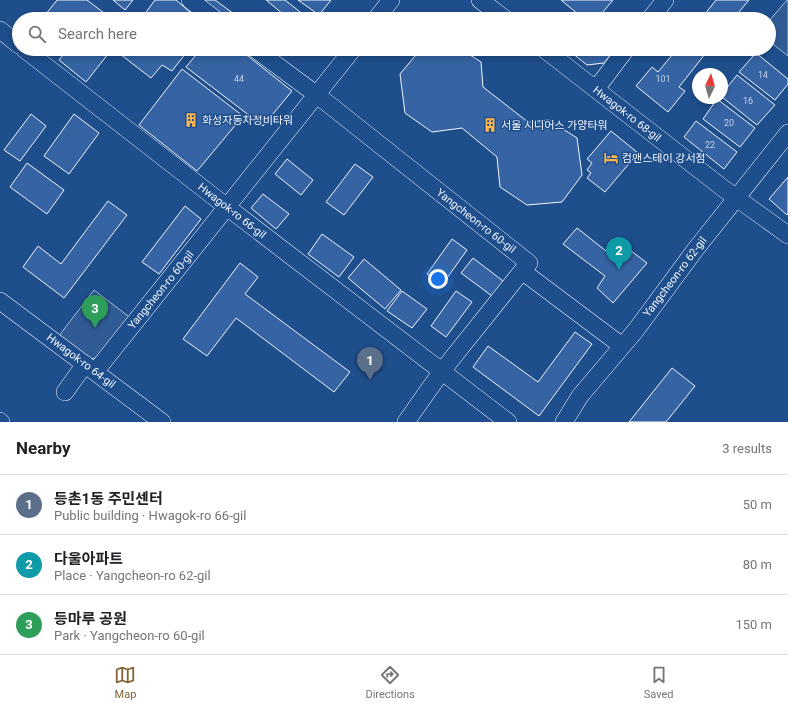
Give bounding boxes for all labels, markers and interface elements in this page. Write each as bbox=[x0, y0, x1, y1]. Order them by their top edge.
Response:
search box bbox=[12, 12, 776, 56]
icon: search bbox=[26, 23, 48, 45]
text: Search here bbox=[58, 25, 137, 43]
north arrow bbox=[692, 68, 728, 104]
house number: 14 bbox=[758, 70, 768, 80]
house number: 44 bbox=[234, 74, 244, 84]
house number: 101 bbox=[655, 74, 671, 84]
street label: Hwagok-ro 68-gil bbox=[590, 83, 664, 145]
house number: 16 bbox=[743, 96, 753, 106]
building icon: 화성자동차정비타워 bbox=[183, 112, 199, 128]
place label: 화성자동차정비타워 bbox=[202, 114, 293, 127]
building icon: 서울 시니어스 가양타워 bbox=[482, 117, 498, 133]
house number: 20 bbox=[724, 118, 734, 128]
place label: 서울 시니어스 가양타워 bbox=[501, 119, 608, 132]
house number: 22 bbox=[705, 140, 715, 150]
hotel icon: 컴앤스테이 강서점 bbox=[603, 150, 619, 166]
place label: 컴앤스테이 강서점 bbox=[622, 152, 706, 165]
street label: Hwagok-ro 66-gil bbox=[195, 180, 269, 242]
street label: Yangcheon-ro 60-gil bbox=[434, 186, 518, 256]
street label: Yangcheon-ro 62-gil bbox=[641, 234, 709, 320]
pin: 2 bbox=[606, 237, 632, 270]
street label: Yangcheon-ro 60-gil bbox=[125, 248, 197, 332]
your location bbox=[428, 269, 448, 289]
pin: 3 bbox=[82, 295, 108, 328]
street label: Hwagok-ro 64-gil bbox=[44, 331, 118, 391]
pin: 1 bbox=[357, 347, 383, 380]
text: Nearby bbox=[16, 438, 71, 458]
text: 3 results bbox=[722, 441, 772, 456]
text: 등촌1동 주민센터 bbox=[54, 490, 163, 508]
text: 1 bbox=[25, 497, 33, 512]
text: 50 m bbox=[743, 497, 772, 512]
text: Public building · Hwagok-ro 66-gil bbox=[54, 508, 246, 523]
text: 다울아파트 bbox=[54, 550, 123, 568]
text: 2 bbox=[25, 557, 33, 572]
text: 80 m bbox=[743, 557, 772, 572]
text: Place · Yangcheon-ro 62-gil bbox=[54, 568, 211, 583]
text: 등마루 공원 bbox=[54, 610, 127, 628]
text: 3 bbox=[25, 617, 33, 632]
text: 150 m bbox=[735, 617, 772, 632]
text: Park · Yangcheon-ro 60-gil bbox=[54, 628, 205, 643]
tab: Map bbox=[114, 664, 136, 701]
tab: Directions bbox=[365, 664, 415, 701]
tab: Saved bbox=[644, 664, 674, 701]

